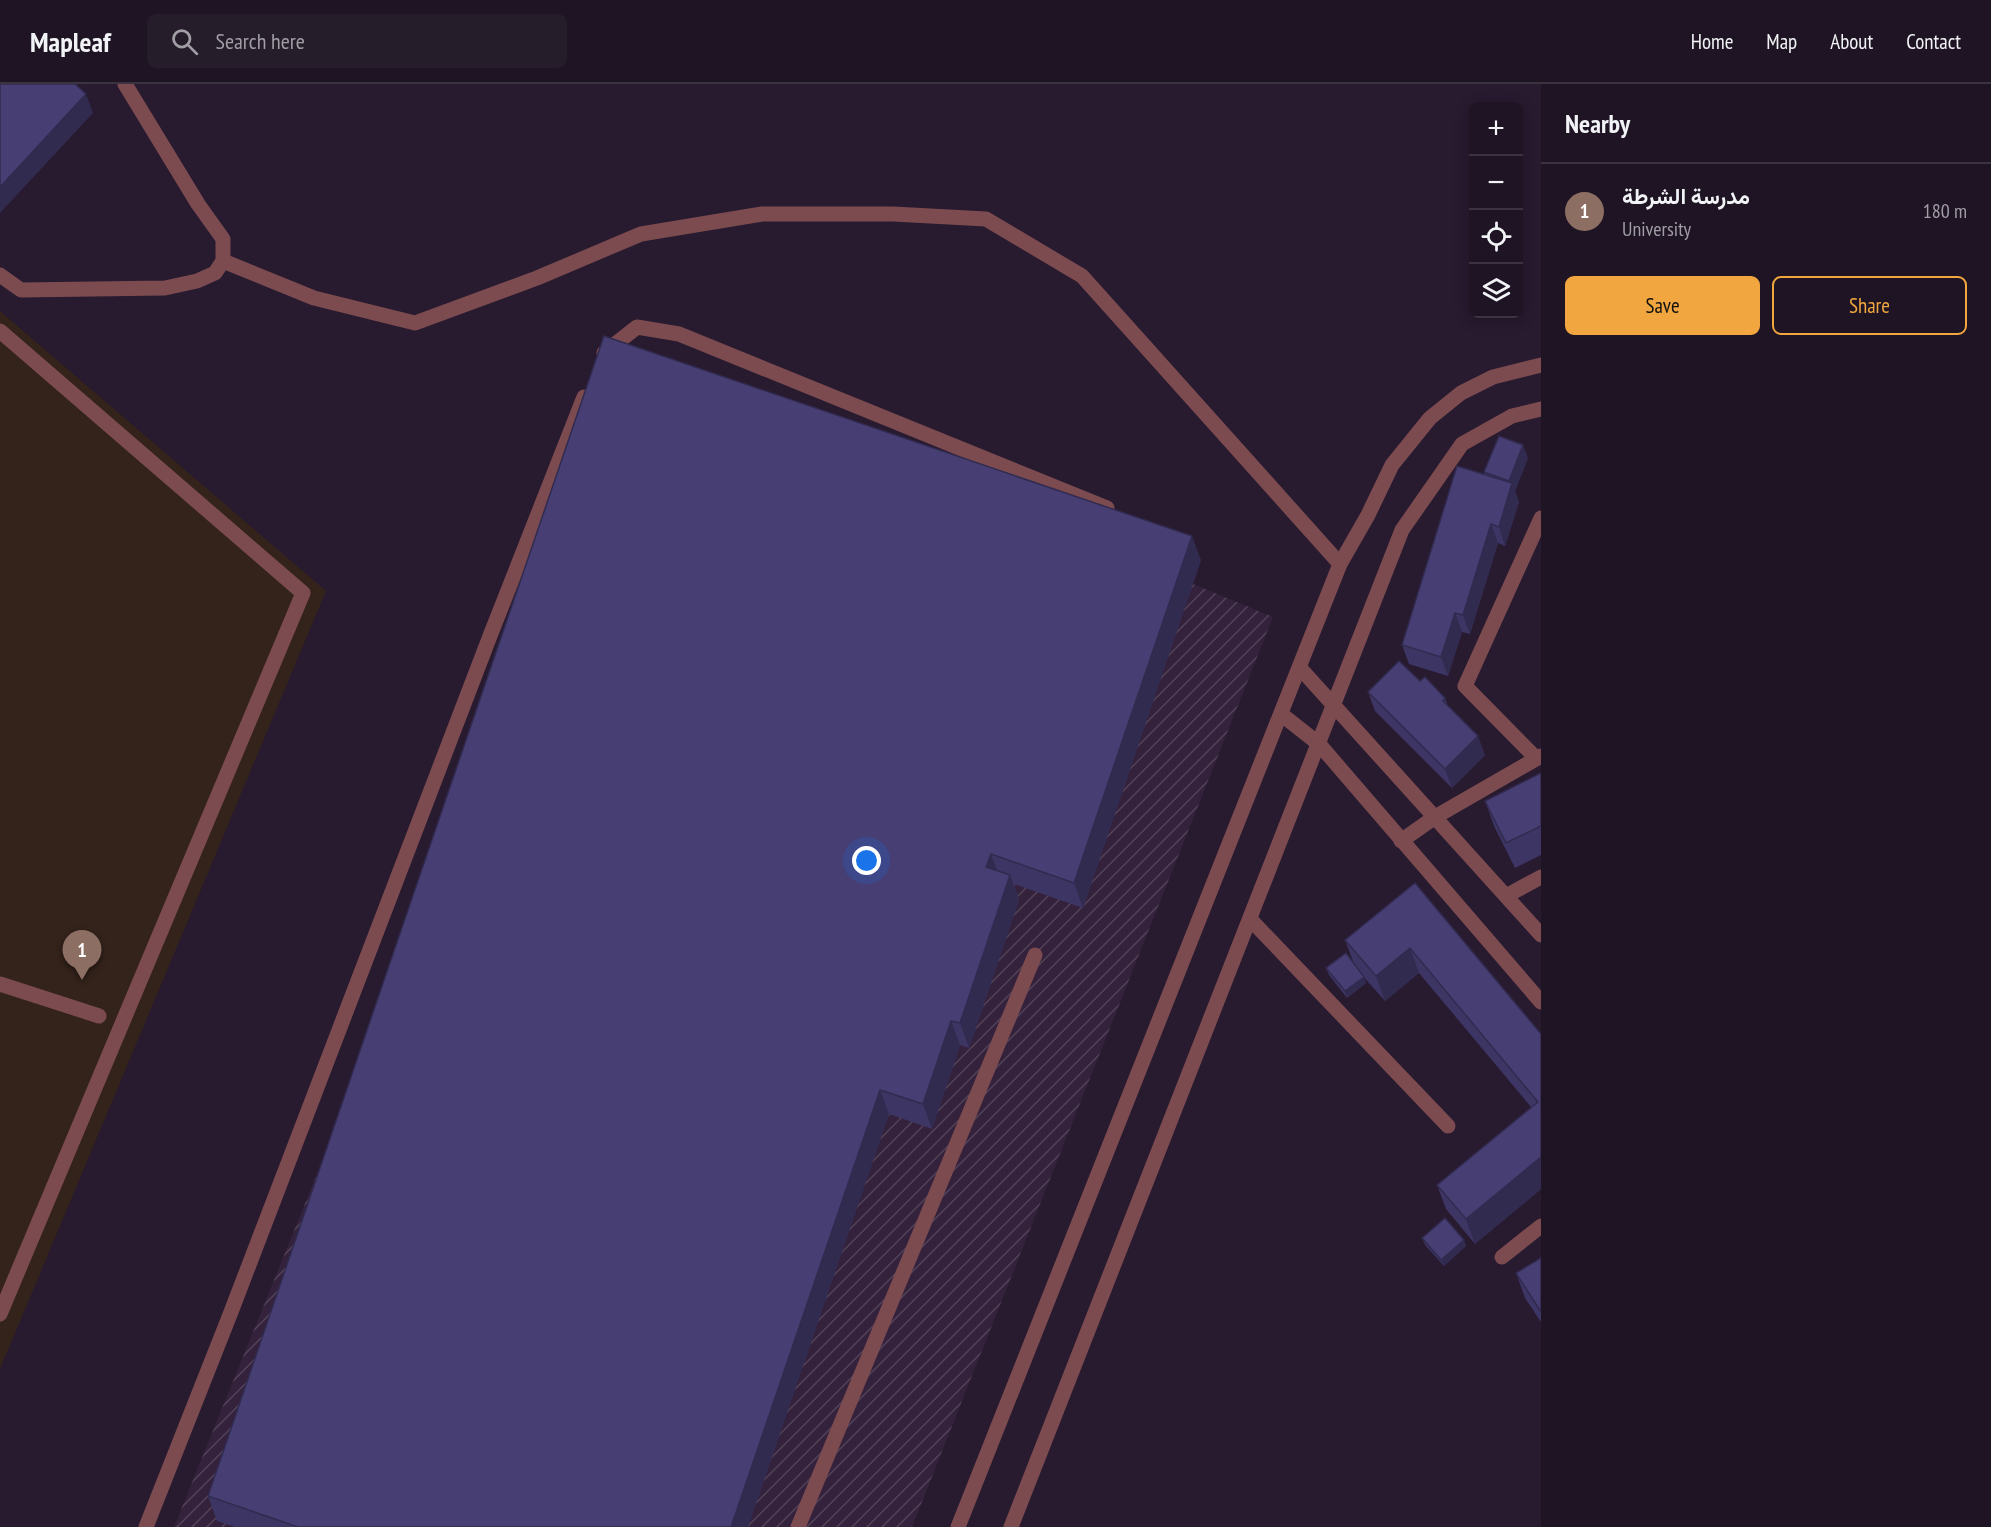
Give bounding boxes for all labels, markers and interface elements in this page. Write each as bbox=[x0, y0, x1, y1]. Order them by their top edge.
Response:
search box bbox=[147, 14, 567, 68]
text: Mapleaf bbox=[30, 23, 111, 60]
icon: search bbox=[168, 25, 201, 58]
text: Search here bbox=[216, 27, 305, 55]
text: Home bbox=[1691, 28, 1733, 55]
text: Map bbox=[1766, 28, 1797, 55]
text: About bbox=[1830, 28, 1873, 55]
text: Contact bbox=[1906, 28, 1961, 55]
map controls bbox=[1469, 102, 1523, 318]
button: + bbox=[1469, 102, 1523, 156]
text: Nearby bbox=[1565, 107, 1630, 140]
button: − bbox=[1469, 156, 1523, 210]
text: مدرسة الشرطة bbox=[1622, 182, 1750, 210]
text: 1 bbox=[1580, 198, 1589, 224]
text: 180 m bbox=[1923, 198, 1967, 224]
button: locate bbox=[1469, 210, 1523, 264]
text: University bbox=[1622, 216, 1691, 242]
button: layers bbox=[1469, 264, 1523, 318]
button: Save bbox=[1565, 276, 1760, 335]
button: Share bbox=[1772, 276, 1967, 335]
your location bbox=[852, 846, 881, 875]
pin: 1 bbox=[62, 930, 101, 980]

